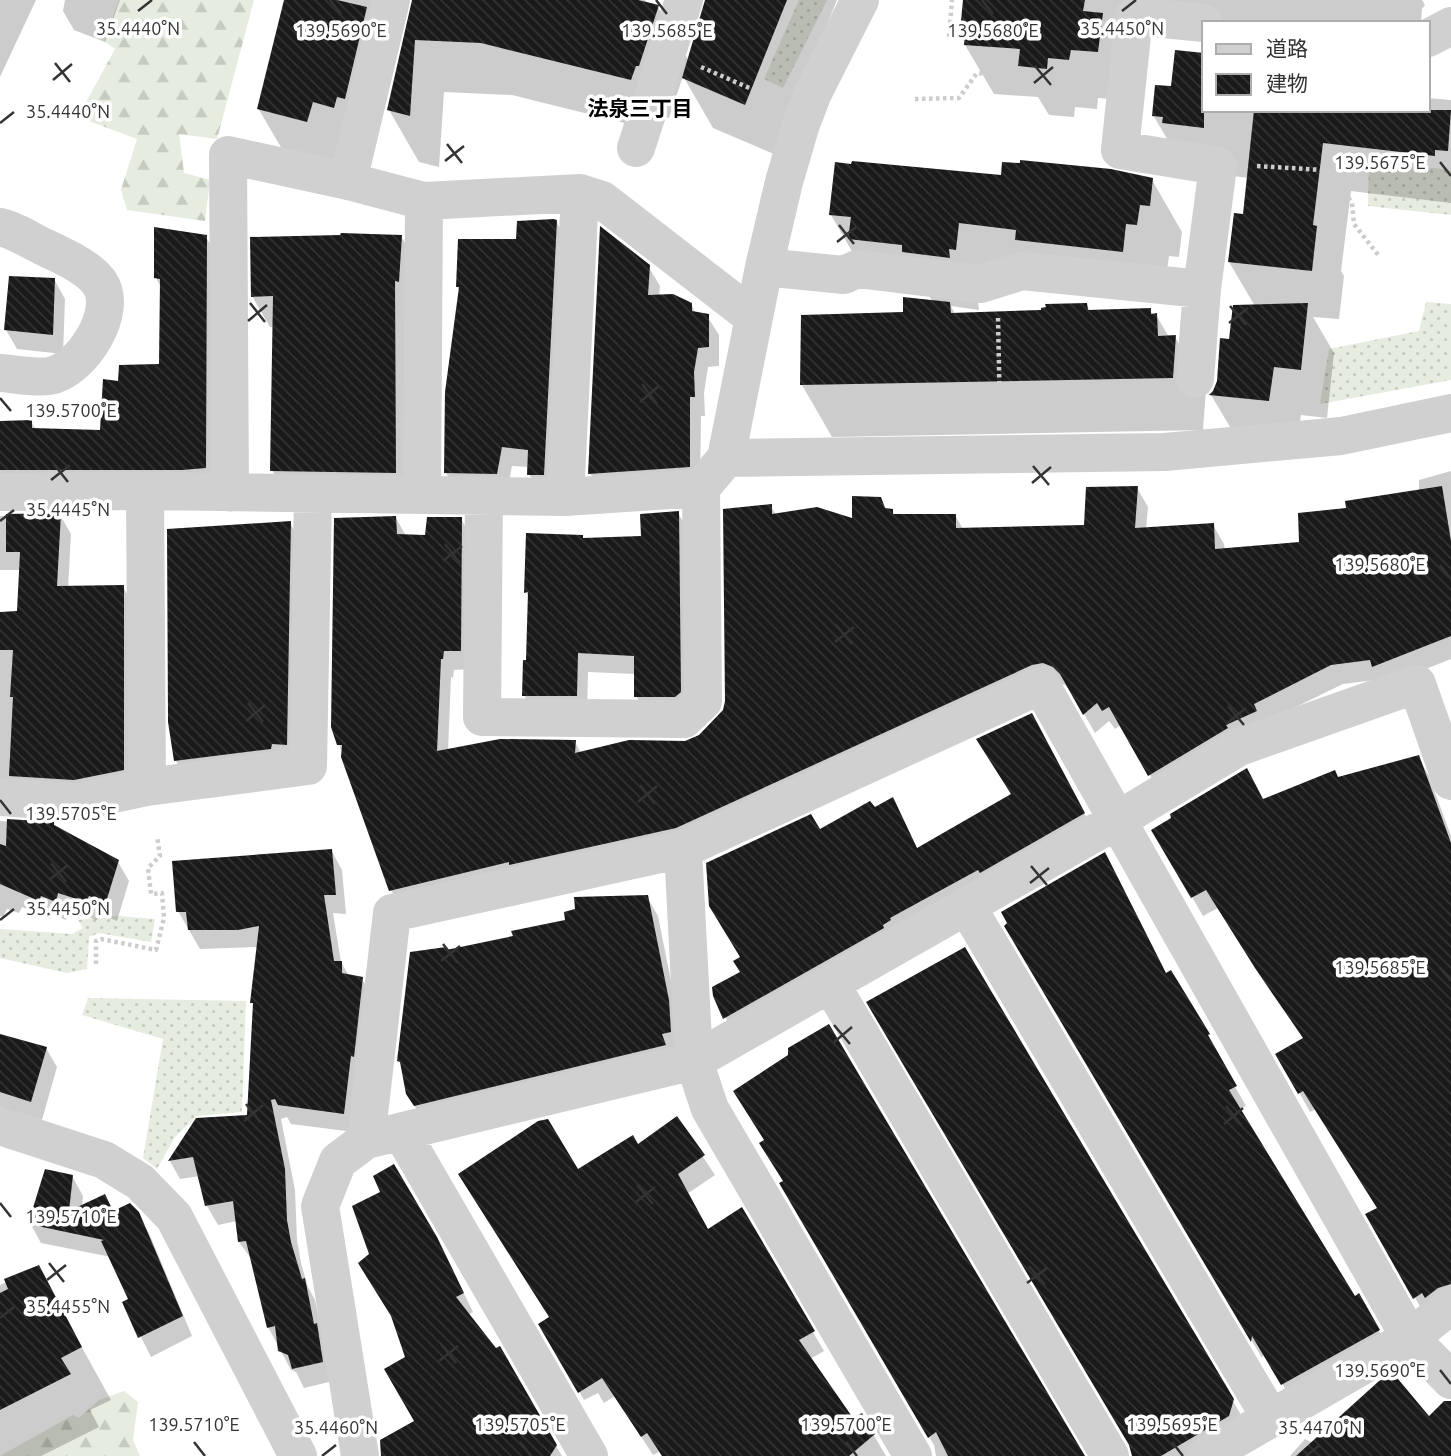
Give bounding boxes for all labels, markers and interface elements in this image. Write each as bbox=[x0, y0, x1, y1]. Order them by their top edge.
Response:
text: 35.4440°N bbox=[96, 18, 180, 38]
text: 35.4450°N bbox=[1080, 18, 1164, 38]
text: 139.5690°E bbox=[295, 20, 387, 40]
text: 139.5685°E bbox=[621, 20, 713, 40]
text: 139.5680°E bbox=[947, 20, 1039, 40]
legend bbox=[1202, 21, 1430, 112]
text: 道路 bbox=[1266, 36, 1308, 60]
text: 建物 bbox=[1266, 71, 1308, 95]
district label: 法泉三丁目 bbox=[588, 96, 693, 120]
text: 35.4440°N bbox=[26, 101, 110, 121]
text: 139.5675°E bbox=[1334, 152, 1426, 172]
text: 139.5700°E bbox=[25, 400, 117, 420]
text: 35.4445°N bbox=[26, 499, 110, 519]
text: 139.5680°E bbox=[1334, 554, 1426, 574]
text: 139.5705°E bbox=[25, 803, 117, 823]
text: 35.4450°N bbox=[26, 898, 110, 918]
text: 139.5685°E bbox=[1334, 957, 1426, 977]
text: 139.5710°E bbox=[25, 1206, 117, 1226]
text: 35.4455°N bbox=[26, 1296, 110, 1316]
text: 139.5690°E bbox=[1334, 1360, 1426, 1380]
text: 139.5710°E bbox=[148, 1414, 240, 1434]
text: 139.5705°E bbox=[474, 1414, 566, 1434]
text: 139.5700°E bbox=[800, 1414, 892, 1434]
text: 139.5695°E bbox=[1126, 1414, 1218, 1434]
text: 35.4460°N bbox=[294, 1417, 378, 1437]
text: 35.4470°N bbox=[1278, 1417, 1362, 1437]

